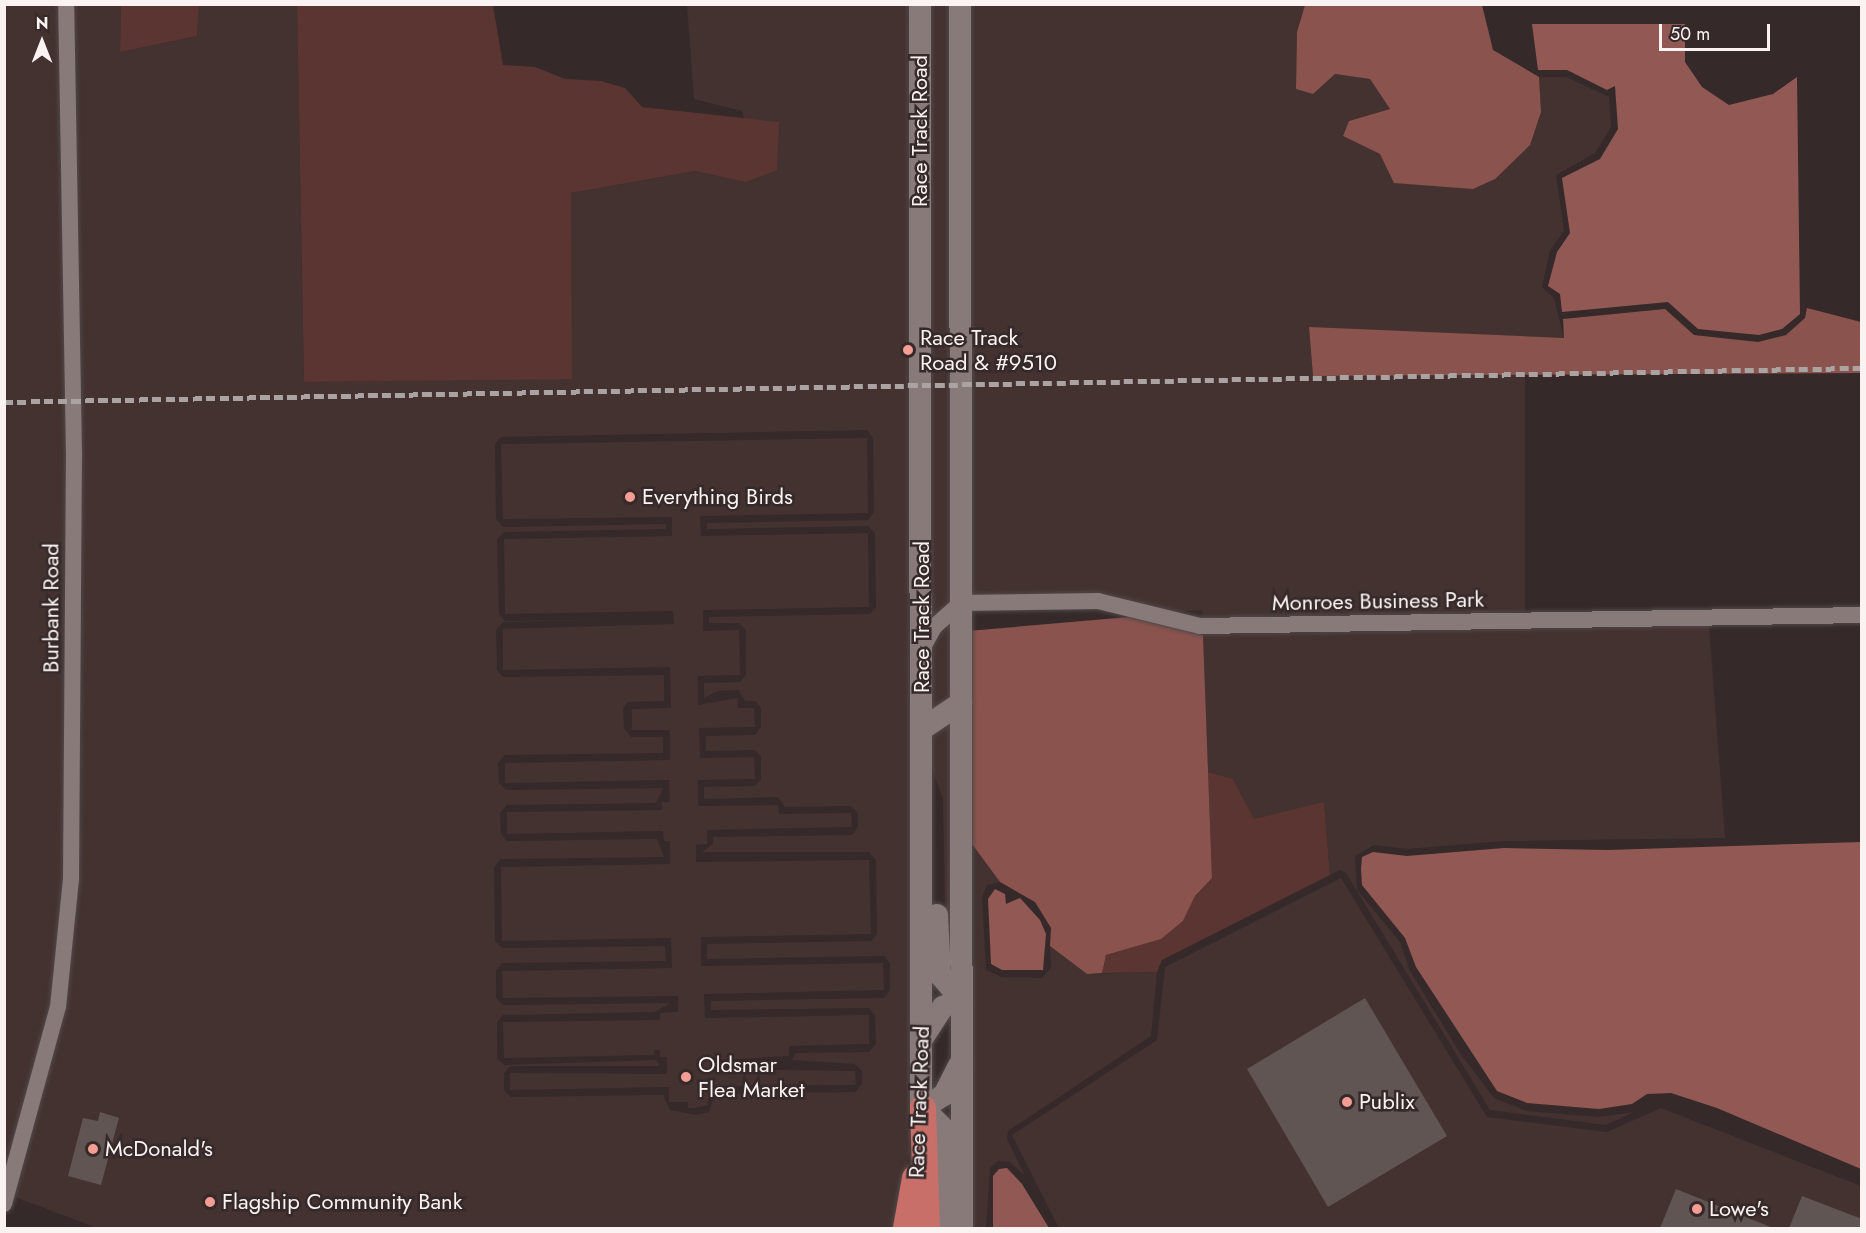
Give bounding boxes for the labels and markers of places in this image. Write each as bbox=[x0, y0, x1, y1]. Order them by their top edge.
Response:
place label: Race Track Road & #9510 bbox=[920, 324, 1057, 376]
marker: Race Track Road & #9510 bbox=[901, 343, 915, 357]
place label: Everything Birds bbox=[642, 484, 793, 510]
marker: Everything Birds bbox=[623, 490, 637, 504]
place label: Oldsmar Flea Market bbox=[698, 1051, 804, 1102]
marker: Oldsmar Flea Market bbox=[679, 1070, 693, 1084]
place label: Publix bbox=[1359, 1089, 1415, 1115]
marker: Publix bbox=[1340, 1095, 1354, 1109]
place label: McDonald's bbox=[105, 1136, 213, 1162]
marker: McDonald's bbox=[86, 1142, 100, 1156]
place label: Flagship Community Bank bbox=[222, 1189, 462, 1215]
marker: Flagship Community Bank bbox=[203, 1195, 217, 1209]
place label: Lowe's bbox=[1709, 1196, 1769, 1222]
marker: Lowe's bbox=[1690, 1202, 1704, 1216]

